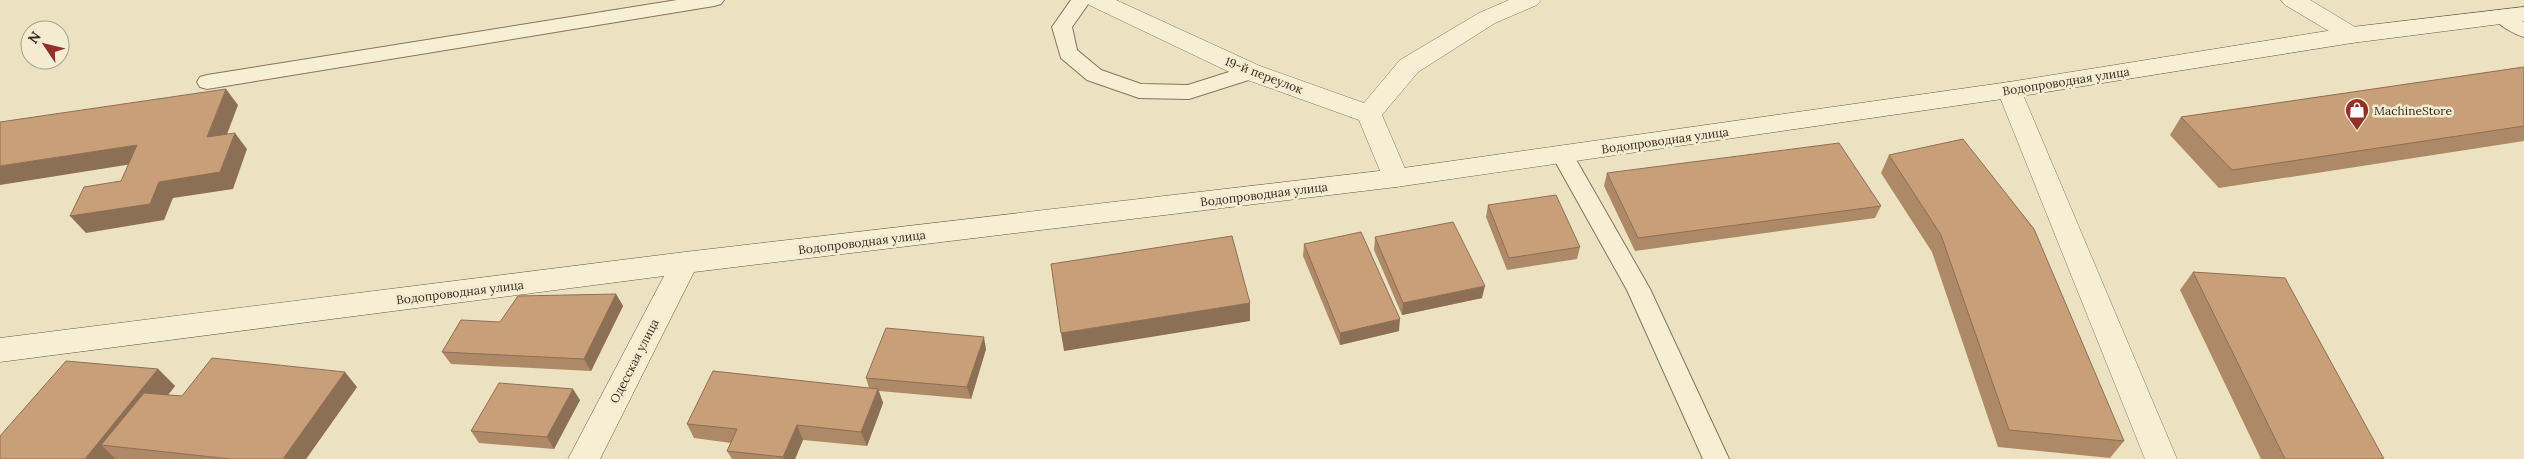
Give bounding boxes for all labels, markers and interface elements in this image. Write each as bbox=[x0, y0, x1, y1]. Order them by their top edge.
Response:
north arrow bbox=[20, 20, 70, 70]
text: N bbox=[24, 28, 45, 47]
street label: 19-й переулок bbox=[1223, 53, 1306, 97]
street label: Водопроводная улица bbox=[2001, 64, 2131, 98]
shop icon: MachineStore bbox=[2344, 97, 2370, 131]
place label: MachineStore bbox=[2374, 103, 2452, 118]
street label: Водопроводная улица bbox=[1600, 124, 1730, 156]
street label: Водопроводная улица bbox=[1199, 179, 1329, 209]
street label: Водопроводная улица bbox=[797, 227, 927, 257]
street label: Водопроводная улица bbox=[395, 277, 525, 307]
street label: Одесская улица bbox=[606, 316, 662, 406]

